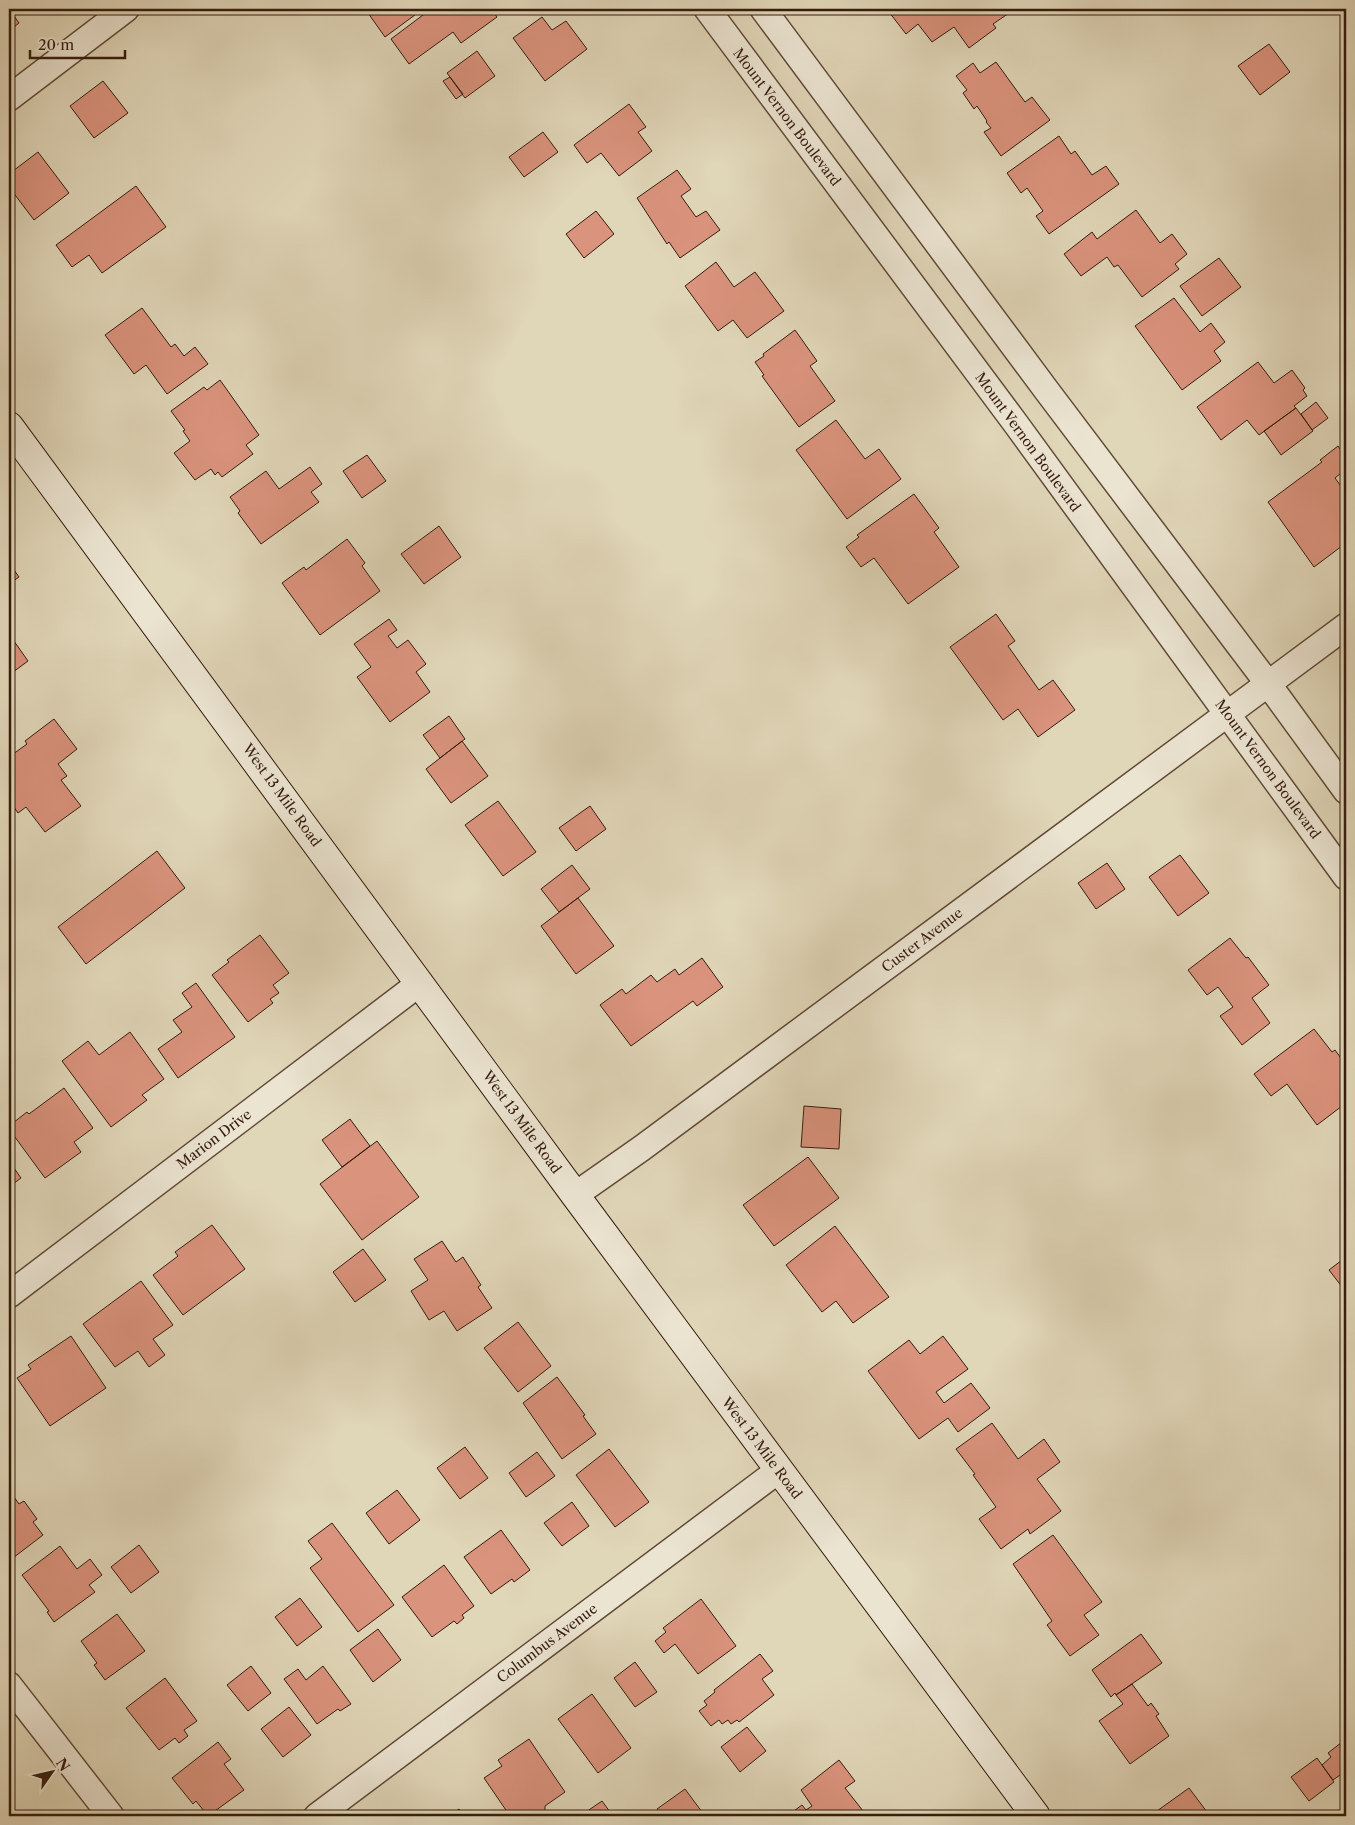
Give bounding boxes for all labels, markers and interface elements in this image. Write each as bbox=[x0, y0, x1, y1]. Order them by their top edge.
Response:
scale bar bbox=[30, 28, 125, 60]
text: 20 m bbox=[38, 35, 74, 54]
street label: Mount Vernon Boulevard bbox=[729, 45, 845, 190]
street label: Mount Vernon Boulevard bbox=[971, 369, 1085, 516]
street label: Mount Vernon Boulevard bbox=[1211, 696, 1325, 843]
street label: West 13 Mile Road bbox=[238, 739, 326, 850]
street label: Custer Avenue bbox=[878, 904, 966, 976]
street label: West 13 Mile Road bbox=[478, 1066, 566, 1177]
street label: Marion Drive bbox=[173, 1105, 255, 1173]
street label: West 13 Mile Road bbox=[717, 1393, 806, 1503]
street label: Columbus Avenue bbox=[493, 1599, 601, 1687]
north arrow bbox=[28, 1748, 78, 1798]
text: N bbox=[52, 1755, 74, 1775]

